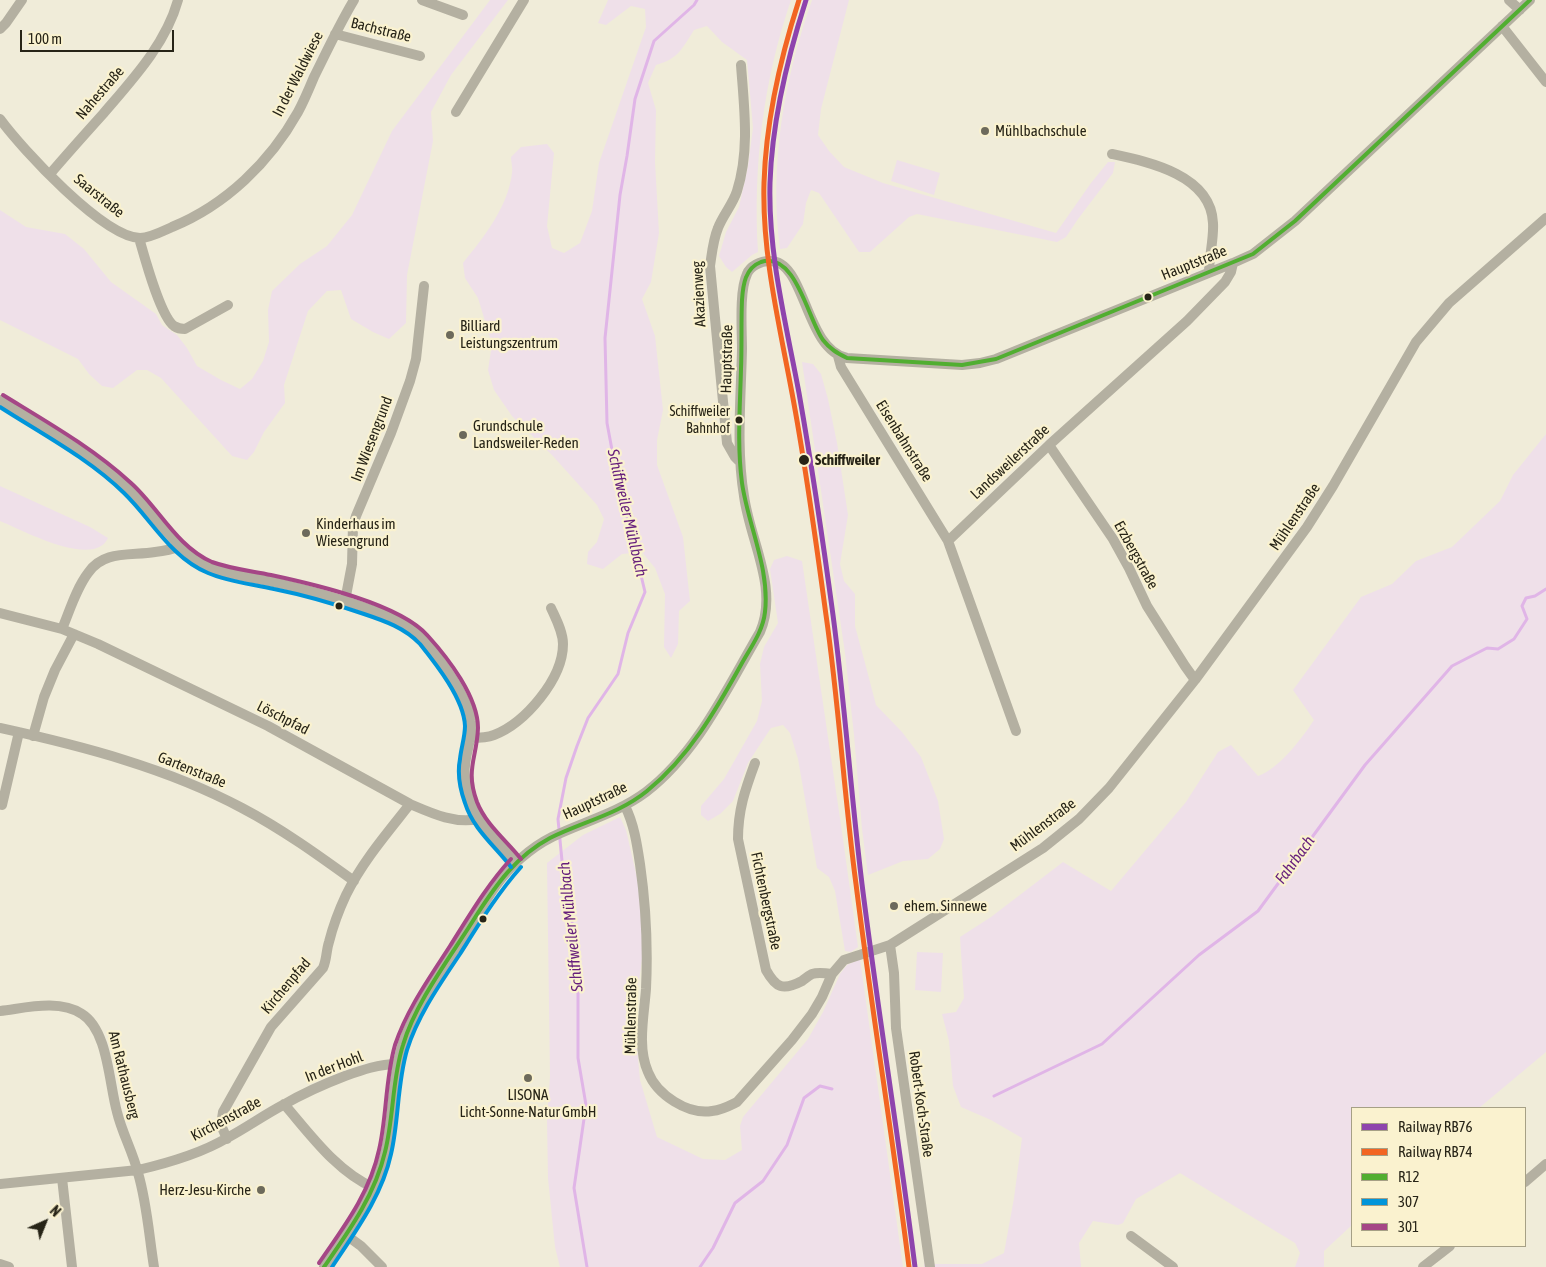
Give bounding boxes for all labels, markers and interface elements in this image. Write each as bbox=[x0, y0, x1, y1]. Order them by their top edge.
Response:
street label: Bachstraße bbox=[349, 14, 413, 46]
scale bar bbox=[22, 20, 176, 52]
street label: In der Waldwiese bbox=[269, 28, 327, 120]
text: 100 m bbox=[28, 30, 62, 47]
street label: Nahestraße bbox=[72, 63, 128, 123]
place label: Mühlbachschule bbox=[995, 122, 1086, 140]
marker: Mühlbachschule bbox=[979, 125, 991, 137]
street label: Saarstraße bbox=[70, 170, 128, 222]
street label: Hauptstraße bbox=[1159, 242, 1229, 284]
street label: Akazienweg bbox=[688, 261, 710, 327]
unlabelled marker bbox=[1143, 292, 1153, 302]
place label: Billiard Leistungszentrum bbox=[460, 317, 558, 352]
street label: Hauptstraße bbox=[717, 324, 737, 394]
marker: Billiard Leistungszentrum bbox=[444, 329, 456, 341]
street label: Im Wiesengrund bbox=[348, 394, 396, 484]
street label: Eisenbahnstraße bbox=[872, 397, 936, 485]
place label: Schiffweiler Bahnhof bbox=[669, 404, 730, 437]
marker: Schiffweiler Bahnhof bbox=[734, 415, 744, 425]
place label: Grundschule Landsweiler-Reden bbox=[473, 417, 579, 452]
street label: Landsweilerstraße bbox=[967, 421, 1053, 503]
marker: Grundschule Landsweiler-Reden bbox=[457, 429, 469, 441]
water label: Schiffweiler Mühlbach bbox=[603, 447, 651, 579]
place label: Schiffweiler bbox=[815, 451, 880, 469]
marker: Schiffweiler bbox=[797, 453, 811, 467]
street label: Mühlenstraße bbox=[1266, 480, 1324, 554]
place label: Kinderhaus im Wiesengrund bbox=[316, 515, 396, 550]
street label: Erzbergstraße bbox=[1110, 518, 1162, 592]
marker: Kinderhaus im Wiesengrund bbox=[300, 527, 312, 539]
unlabelled marker bbox=[334, 601, 344, 611]
street label: Löschpfad bbox=[254, 697, 312, 739]
street label: Gartenstraße bbox=[155, 748, 229, 792]
street label: Hauptstraße bbox=[560, 778, 630, 824]
street label: Mühlenstraße bbox=[1007, 795, 1079, 855]
water label: Fahrbach bbox=[1271, 832, 1319, 888]
street label: Fichtenbergstraße bbox=[747, 850, 785, 952]
water label: Schiffweiler Mühlbach bbox=[555, 861, 587, 993]
place label: ehem. Sinnewe bbox=[904, 897, 987, 915]
marker: ehem. Sinnewe bbox=[888, 900, 900, 912]
unlabelled marker bbox=[478, 914, 488, 924]
street label: Kirchenpfad bbox=[257, 954, 315, 1018]
street label: Mühlenstraße bbox=[621, 977, 641, 1055]
street label: Am Rathausberg bbox=[104, 1029, 144, 1121]
street label: In der Hohl bbox=[303, 1048, 365, 1086]
street label: Robert-Koch-Straße bbox=[905, 1050, 937, 1158]
marker: LISONA Licht-Sonne-Natur GmbH bbox=[522, 1072, 534, 1084]
place label: LISONA Licht-Sonne-Natur GmbH bbox=[459, 1086, 597, 1121]
street label: Kirchenstraße bbox=[188, 1093, 264, 1145]
legend bbox=[1351, 1107, 1526, 1247]
text: Railway RB76 bbox=[1398, 1118, 1472, 1135]
text: Railway RB74 bbox=[1398, 1143, 1472, 1160]
text: R12 bbox=[1398, 1168, 1420, 1185]
place label: Herz-Jesu-Kirche bbox=[159, 1181, 251, 1199]
marker: Herz-Jesu-Kirche bbox=[255, 1184, 267, 1196]
text: 307 bbox=[1398, 1193, 1419, 1210]
north arrow bbox=[20, 1197, 70, 1247]
text: N bbox=[47, 1203, 64, 1220]
text: 301 bbox=[1398, 1218, 1419, 1235]

